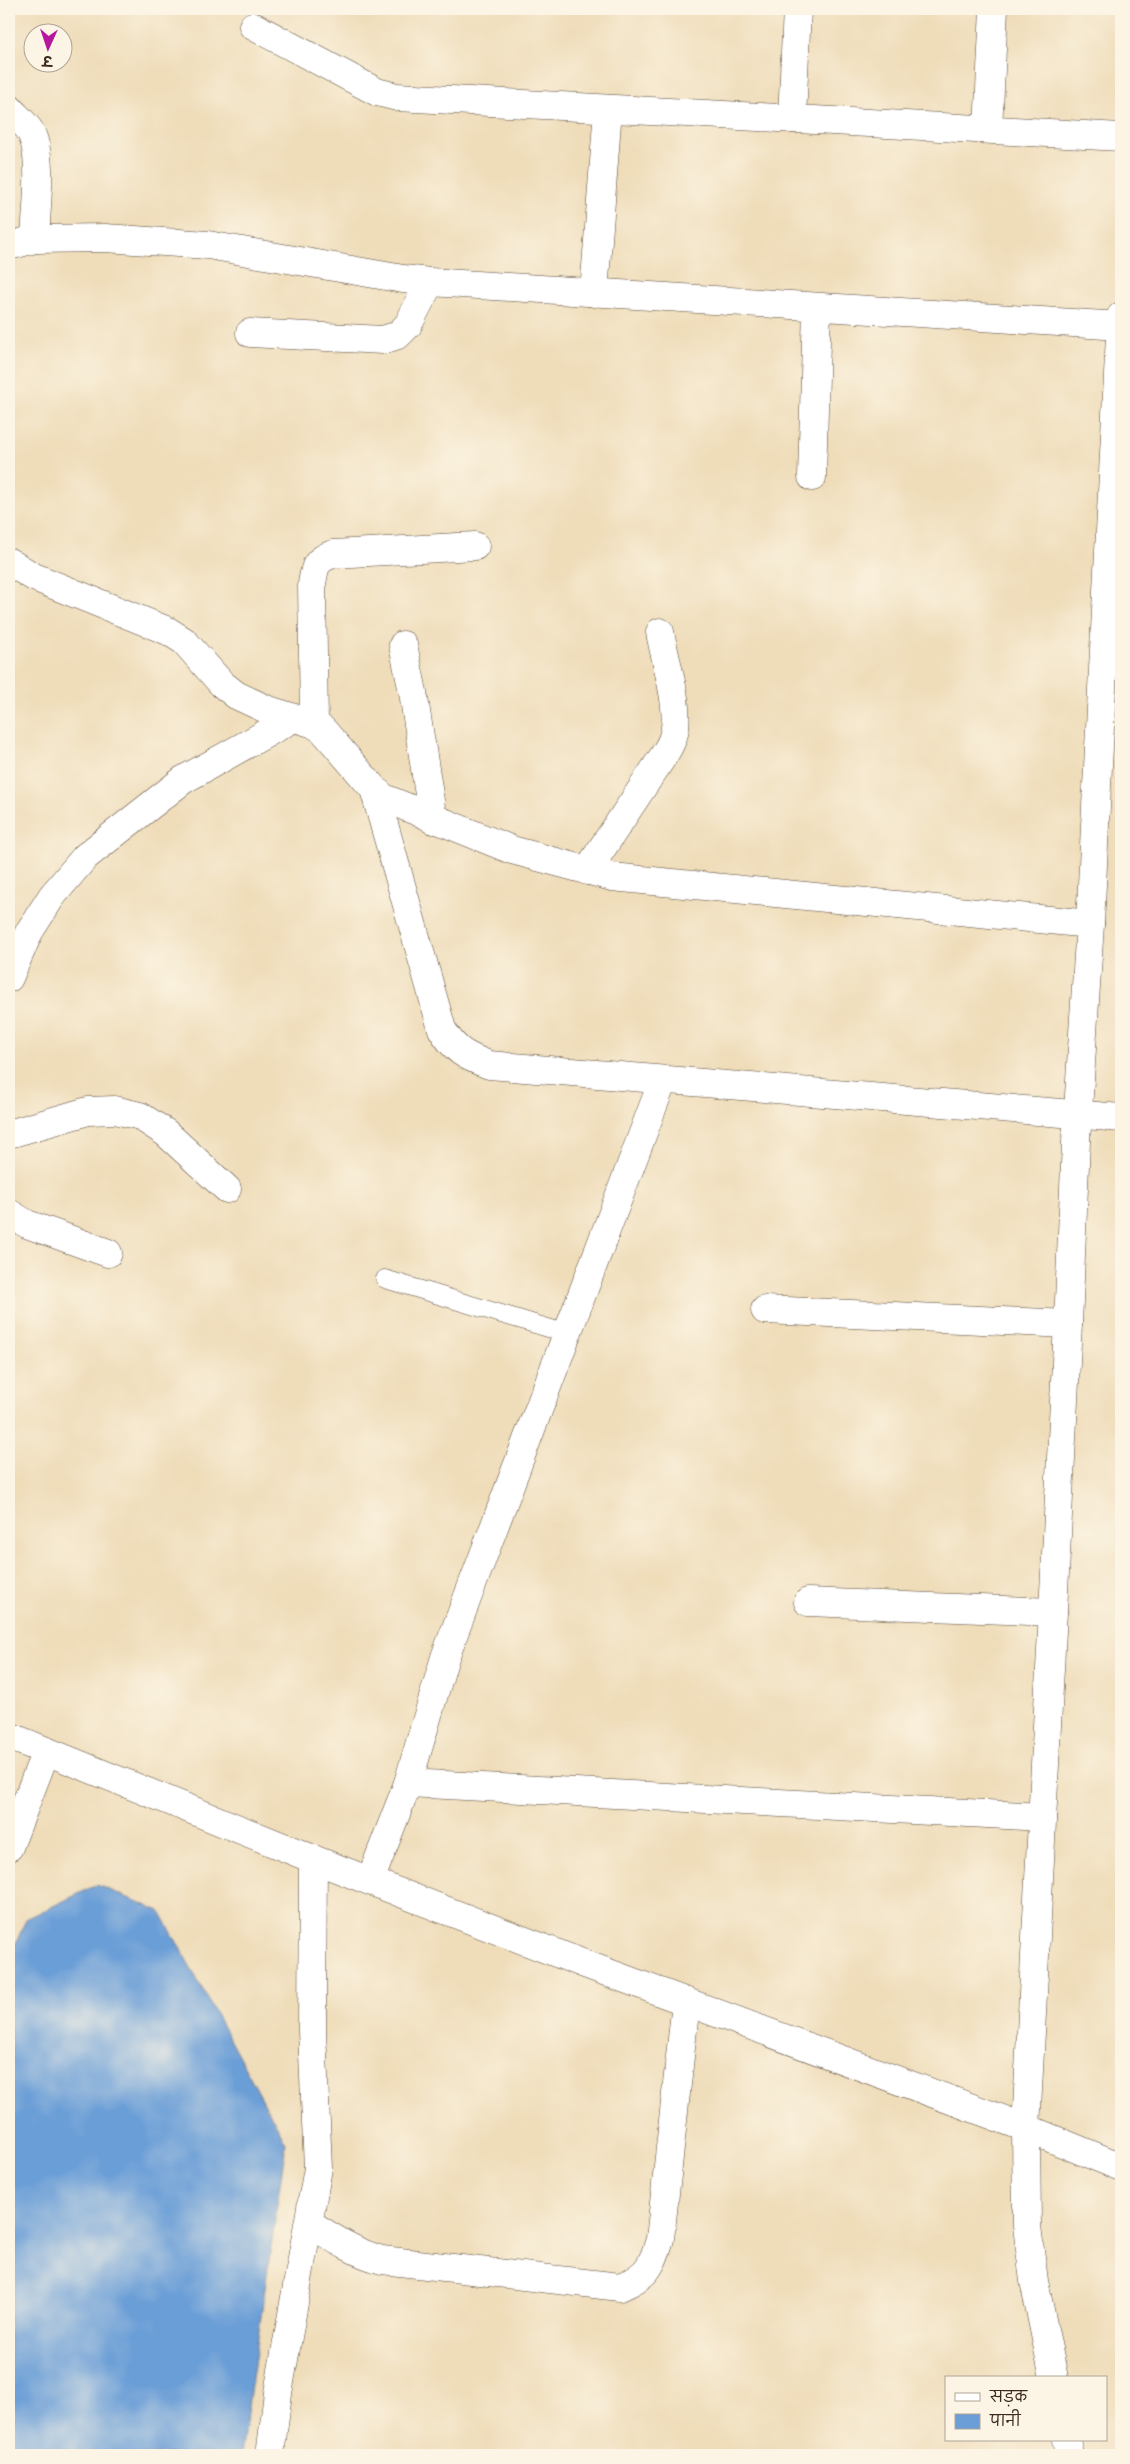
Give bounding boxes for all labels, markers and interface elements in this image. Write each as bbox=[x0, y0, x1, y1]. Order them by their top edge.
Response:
north arrow bbox=[22, 22, 72, 72]
text: उ bbox=[41, 52, 54, 70]
legend bbox=[945, 2376, 1108, 2442]
text: सड़क bbox=[989, 2387, 1028, 2407]
text: पानी bbox=[989, 2409, 1022, 2430]

